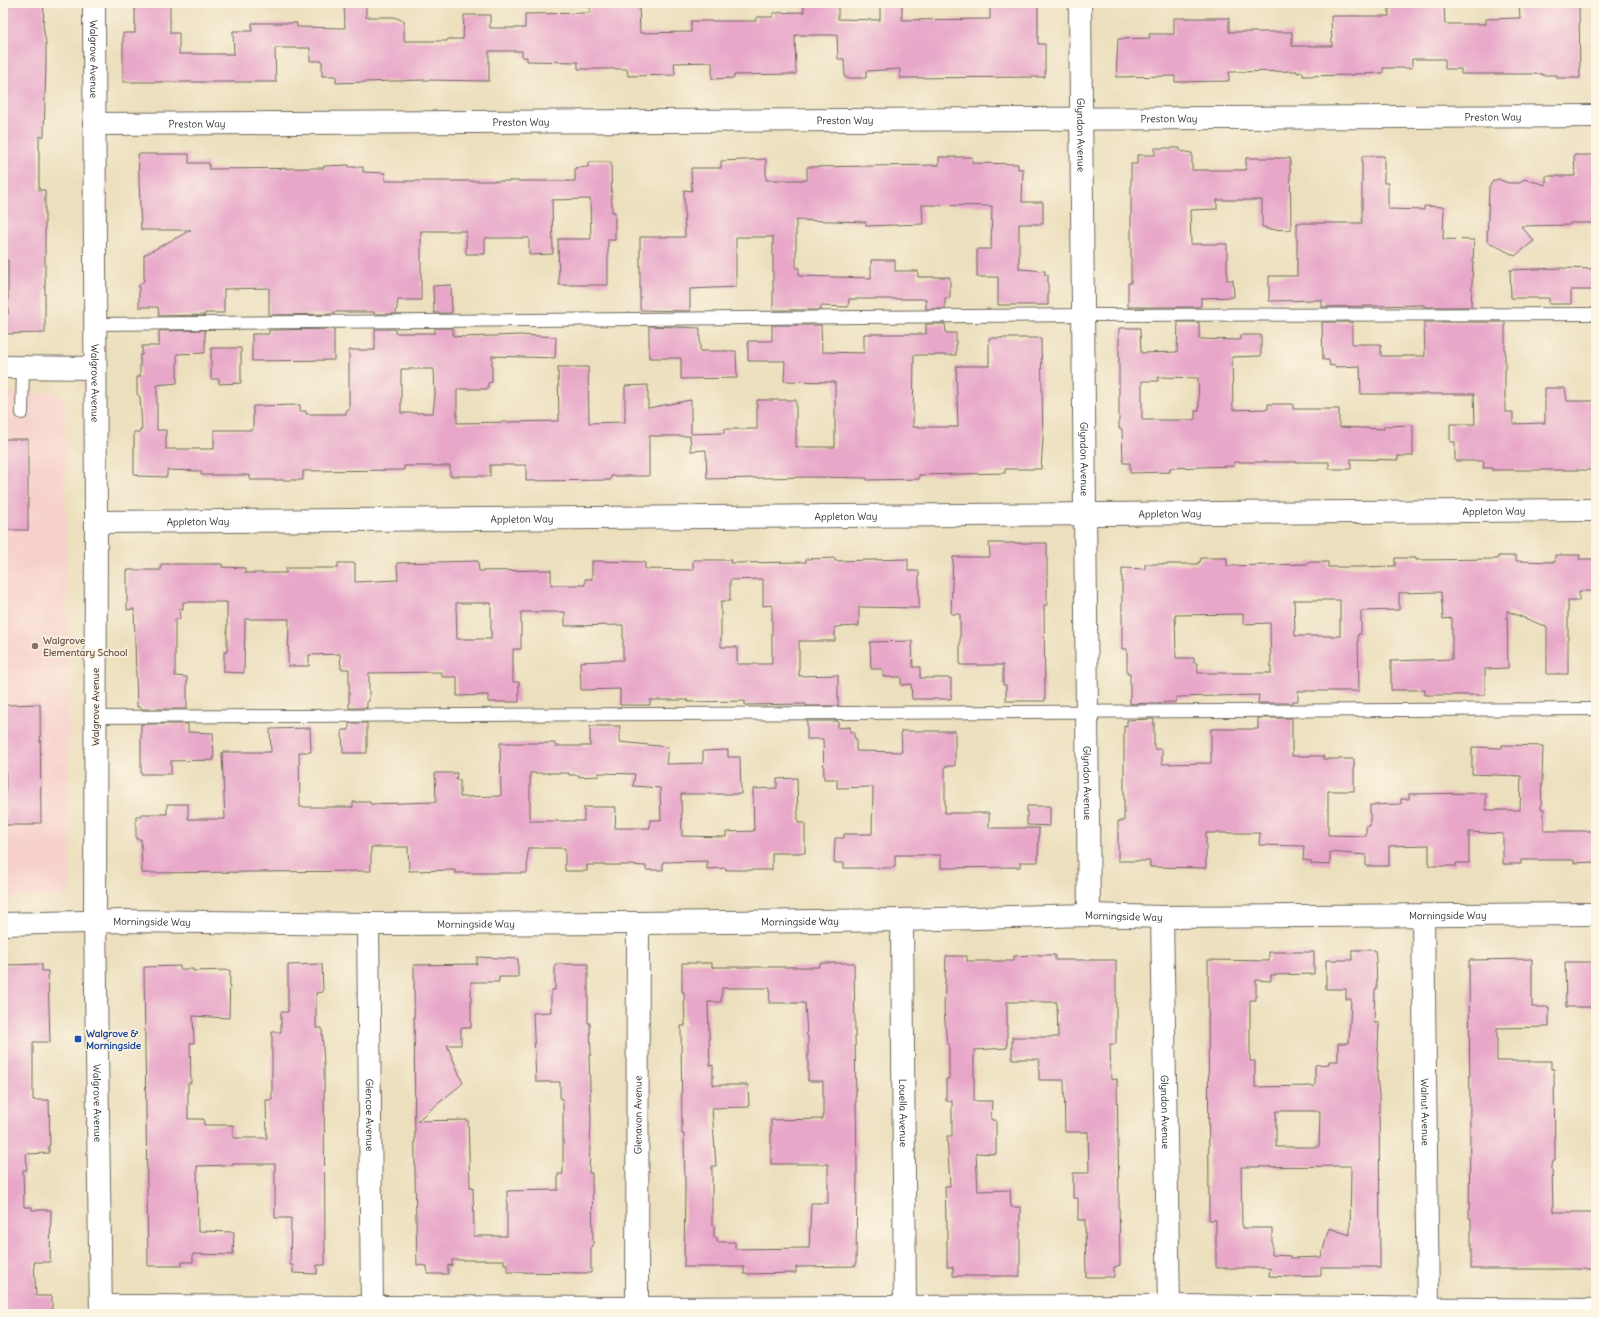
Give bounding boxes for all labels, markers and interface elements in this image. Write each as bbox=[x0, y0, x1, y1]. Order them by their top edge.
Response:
street label: Walgrove Avenue bbox=[87, 20, 100, 98]
street label: Glyndon Avenue bbox=[1074, 98, 1088, 172]
street label: Preston Way bbox=[1464, 110, 1522, 124]
street label: Preston Way bbox=[1140, 112, 1198, 125]
street label: Preston Way bbox=[816, 114, 874, 127]
street label: Preston Way bbox=[492, 116, 550, 129]
street label: Preston Way bbox=[168, 117, 226, 131]
street label: Walgrove Avenue bbox=[88, 344, 102, 422]
street label: Glyndon Avenue bbox=[1077, 422, 1091, 496]
street label: Appleton Way bbox=[1463, 505, 1525, 518]
street label: Appleton Way bbox=[1139, 507, 1201, 521]
street label: Appleton Way bbox=[815, 510, 877, 523]
street label: Appleton Way bbox=[491, 512, 553, 526]
street label: Appleton Way bbox=[167, 515, 229, 528]
place label: Walgrove Elementary School bbox=[43, 634, 128, 659]
marker: Walgrove Elementary School bbox=[30, 641, 40, 651]
street label: Walgrove Avenue bbox=[89, 668, 102, 746]
street label: Glyndon Avenue bbox=[1080, 746, 1094, 820]
street label: Morningside Way bbox=[1085, 909, 1163, 924]
street label: Morningside Way bbox=[1409, 909, 1487, 922]
street label: Morningside Way bbox=[113, 915, 191, 929]
street label: Morningside Way bbox=[761, 915, 839, 929]
street label: Morningside Way bbox=[437, 917, 515, 931]
place label: Walgrove & Morningside bbox=[86, 1027, 142, 1052]
marker: Walgrove & Morningside bbox=[73, 1034, 83, 1044]
street label: Walgrove Avenue bbox=[90, 1064, 104, 1142]
street label: Glyndon Avenue bbox=[1158, 1075, 1172, 1149]
street label: Glenavon Avenue bbox=[631, 1076, 645, 1154]
street label: Walnut Avenue bbox=[1418, 1078, 1432, 1146]
street label: Glencoe Avenue bbox=[363, 1079, 376, 1151]
street label: Louella Avenue bbox=[896, 1079, 910, 1147]

